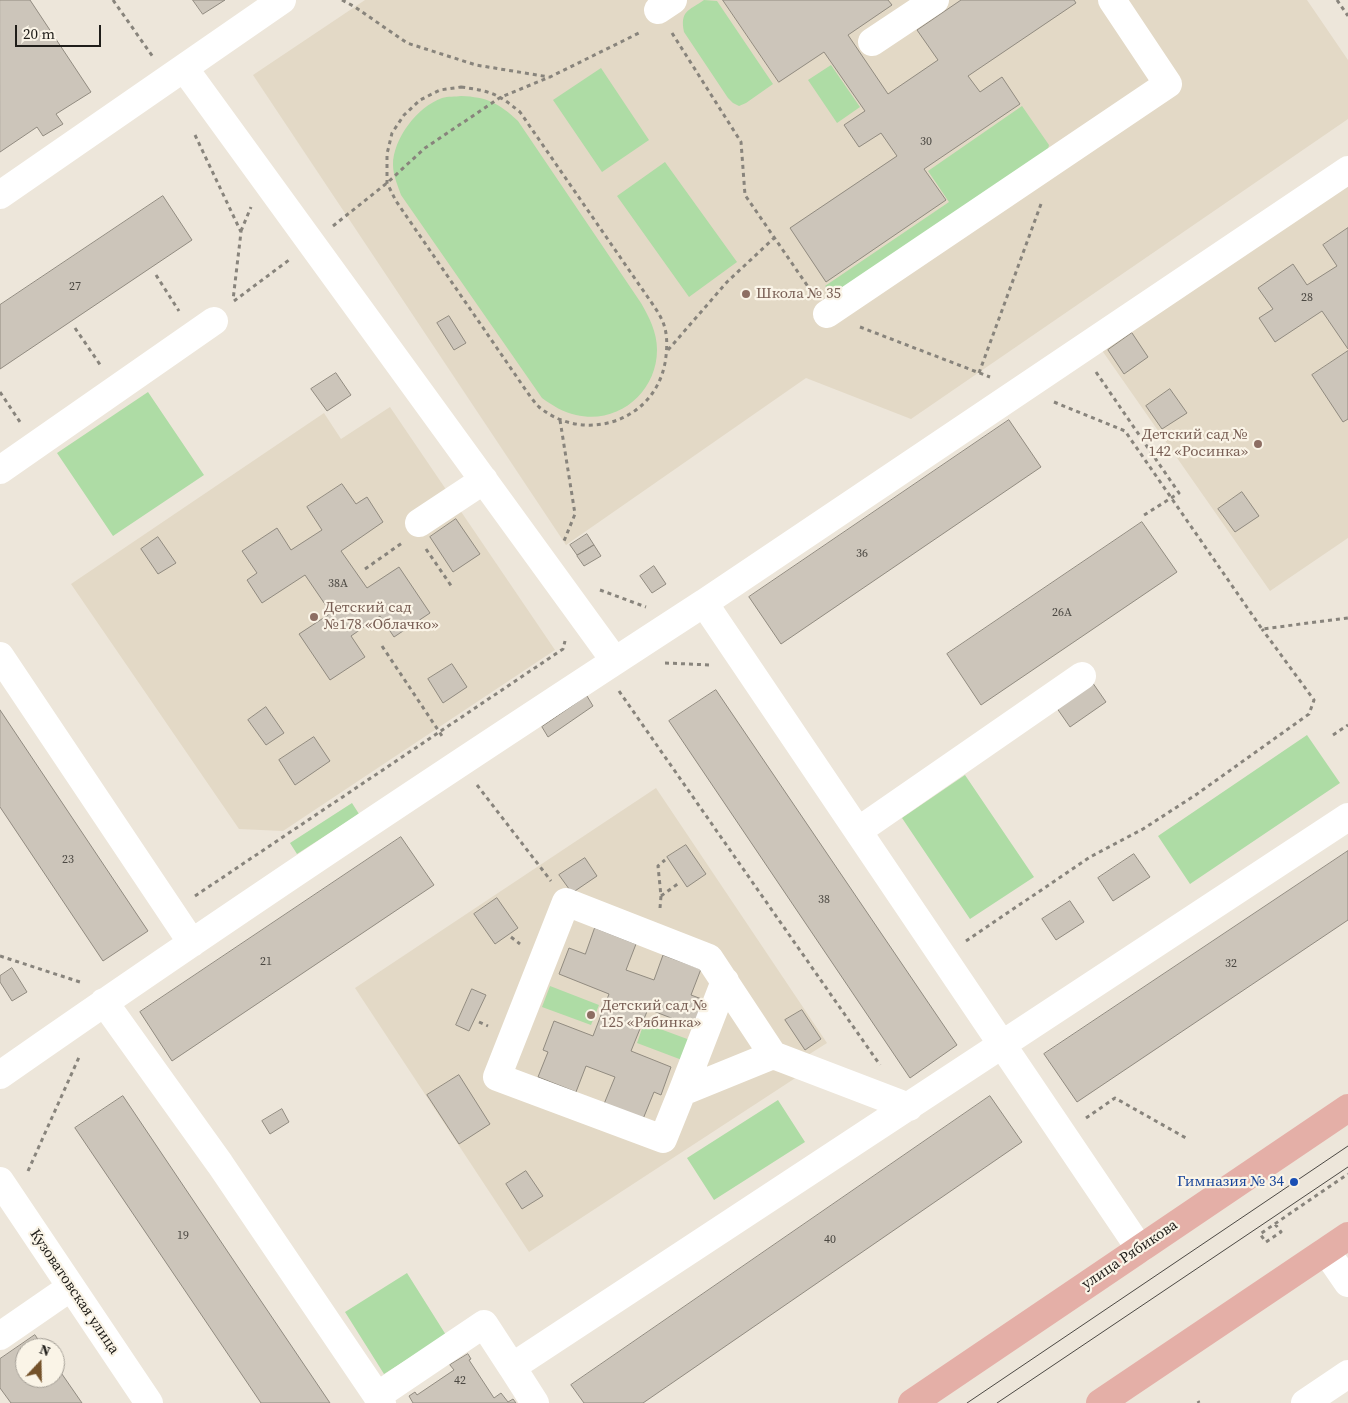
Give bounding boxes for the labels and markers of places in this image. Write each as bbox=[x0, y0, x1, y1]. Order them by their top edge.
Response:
place label: Школа № 35 bbox=[756, 285, 841, 303]
marker: Школа № 35 bbox=[740, 288, 752, 300]
place label: Детский сад № 142 «Росинка» bbox=[1142, 426, 1248, 461]
marker: Детский сад № 142 «Росинка» bbox=[1252, 438, 1264, 450]
place label: Детский сад №178 «Облачко» bbox=[324, 599, 439, 634]
marker: Детский сад №178 «Облачко» bbox=[308, 611, 320, 623]
place label: Детский сад № 125 «Рябинка» bbox=[601, 997, 707, 1032]
marker: Детский сад № 125 «Рябинка» bbox=[585, 1009, 597, 1021]
place label: Гимназия № 34 bbox=[1177, 1173, 1284, 1191]
marker: Гимназия № 34 bbox=[1288, 1176, 1300, 1188]

